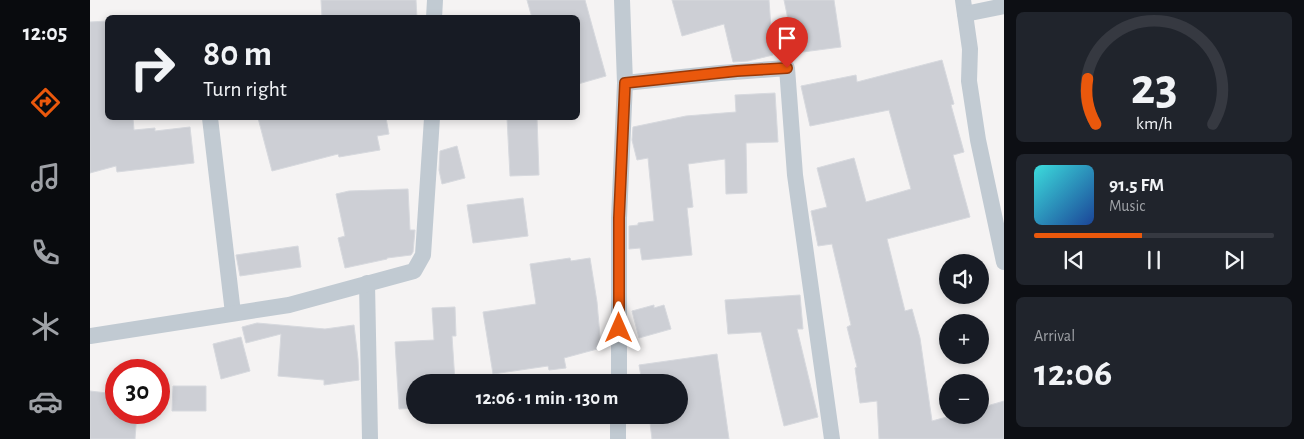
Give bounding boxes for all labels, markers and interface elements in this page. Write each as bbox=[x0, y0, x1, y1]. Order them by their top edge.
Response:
pin bbox=[766, 17, 808, 68]
text: 12:05 bbox=[23, 22, 67, 44]
icon: arrive bbox=[773, 24, 801, 52]
icon: right bbox=[120, 35, 185, 100]
text: 80 m bbox=[203, 37, 272, 72]
text: 23 bbox=[1131, 61, 1177, 113]
text: Turn right bbox=[203, 78, 287, 100]
icon: directions bbox=[28, 85, 63, 120]
text: km/h bbox=[1136, 115, 1172, 133]
icon: music bbox=[28, 160, 63, 195]
text: 91.5 FM bbox=[1109, 176, 1164, 195]
text: Music bbox=[1109, 198, 1145, 214]
icon: phone bbox=[28, 235, 63, 270]
icon: previous bbox=[1060, 246, 1088, 274]
icon: pause bbox=[1140, 246, 1168, 274]
icon: next bbox=[1220, 246, 1248, 274]
map controls bbox=[939, 254, 989, 424]
button: sound bbox=[939, 254, 989, 304]
position arrow bbox=[592, 301, 644, 353]
icon: climate bbox=[28, 309, 63, 344]
button: + bbox=[939, 314, 989, 364]
text: Arrival bbox=[1034, 328, 1075, 344]
text: 12:06 bbox=[1034, 355, 1112, 393]
speed limit sign: 30 bbox=[105, 359, 170, 424]
button: − bbox=[939, 374, 989, 424]
icon: car bbox=[28, 384, 63, 419]
text: 12:06 · 1 min · 130 m bbox=[476, 389, 618, 408]

